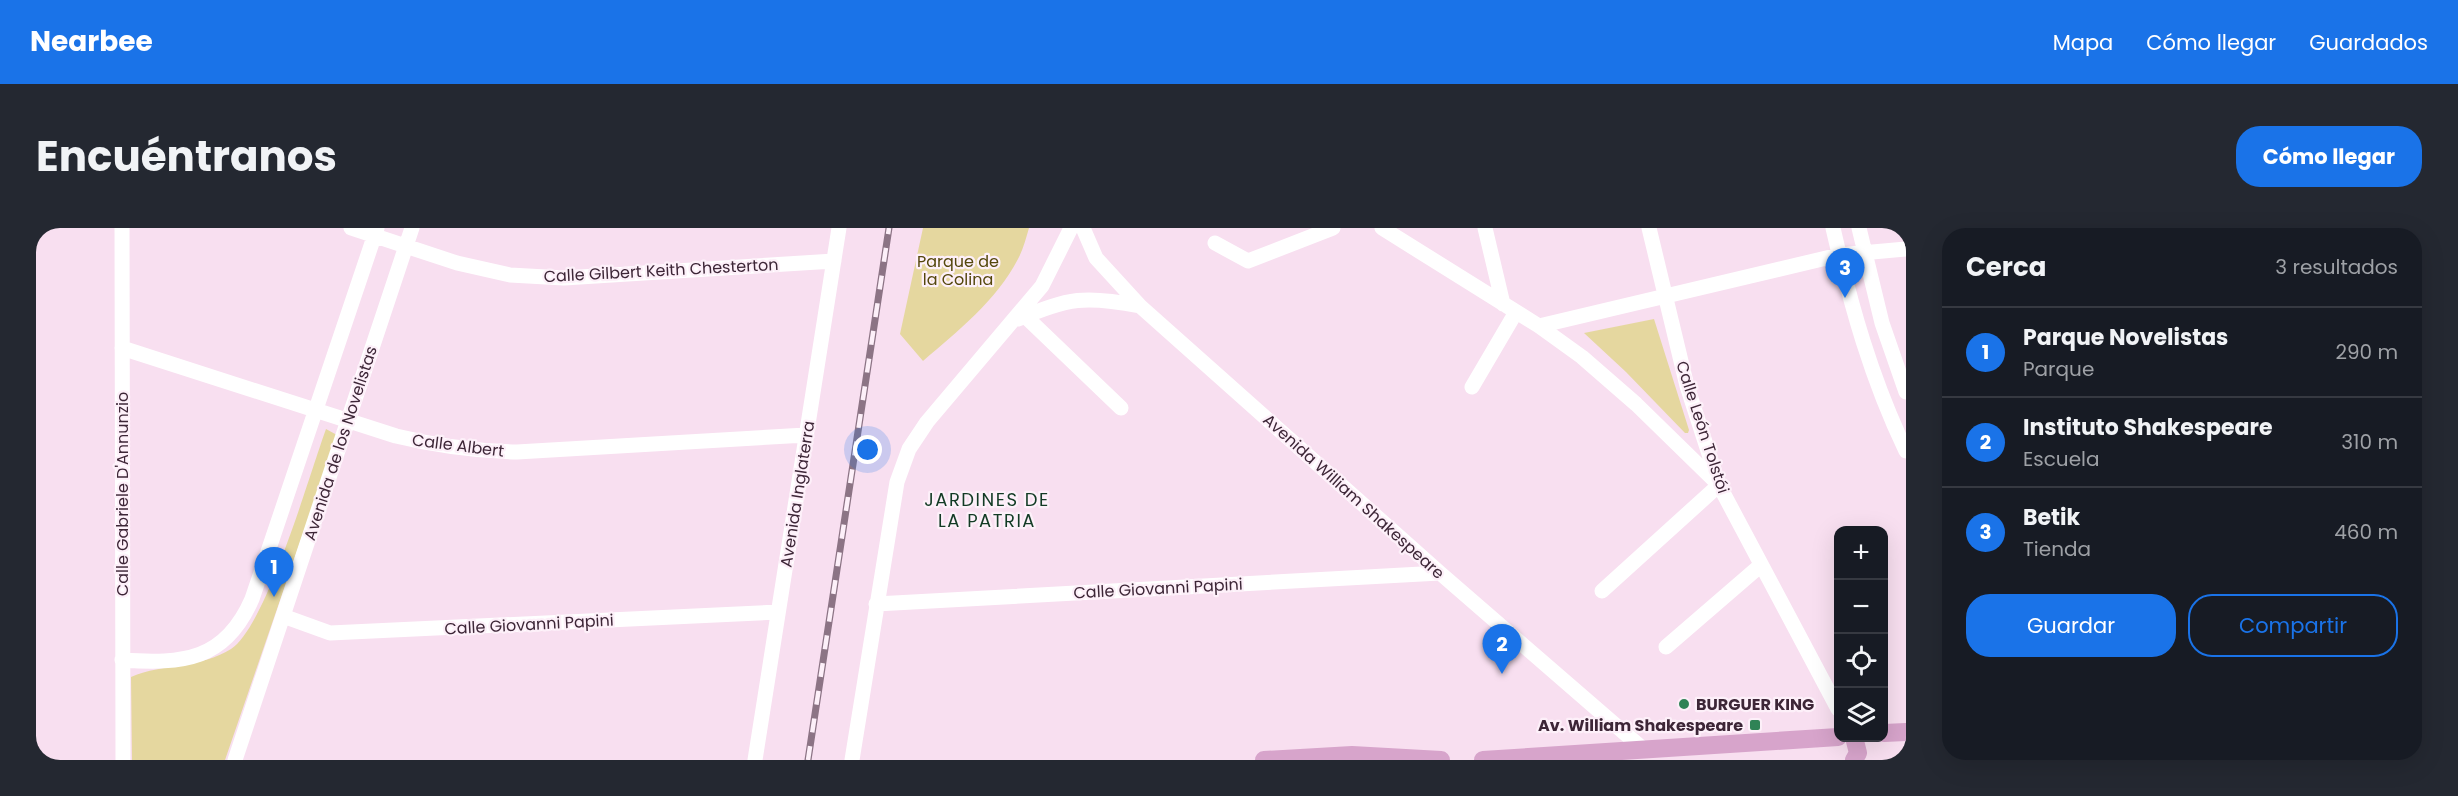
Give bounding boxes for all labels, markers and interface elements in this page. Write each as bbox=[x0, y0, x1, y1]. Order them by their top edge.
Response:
text: Nearbee bbox=[30, 22, 153, 61]
text: Mapa bbox=[2053, 28, 2113, 57]
text: Cómo llegar bbox=[2146, 28, 2276, 57]
text: Guardados bbox=[2309, 28, 2428, 57]
button: Cómo llegar bbox=[2236, 126, 2422, 187]
text: Encuéntranos bbox=[36, 127, 337, 186]
pin: 3 bbox=[1826, 248, 1864, 298]
text: Cerca bbox=[1966, 249, 2046, 285]
park label: Parque de la Colina bbox=[917, 250, 999, 291]
street label: Calle Gilbert Keith Chesterton bbox=[543, 253, 779, 288]
text: 3 resultados bbox=[2275, 253, 2398, 281]
text: Parque Novelistas bbox=[2023, 322, 2228, 353]
text: 1 bbox=[1982, 338, 1989, 366]
text: 290 m bbox=[2335, 338, 2398, 366]
street label: Avenida de los Novelistas bbox=[298, 343, 383, 543]
text: Parque bbox=[2023, 355, 2094, 383]
street label: Calle León Tolstói bbox=[1670, 358, 1735, 496]
street label: Calle Gabriele D'Annunzio bbox=[111, 392, 134, 596]
street label: Avenida William Shakespeare bbox=[1258, 409, 1450, 584]
text: Instituto Shakespeare bbox=[2023, 412, 2273, 443]
street label: Avenida Inglaterra bbox=[775, 419, 820, 569]
street label: Calle Albert bbox=[411, 428, 505, 463]
text: 2 bbox=[1980, 428, 1991, 456]
text: 310 m bbox=[2341, 428, 2398, 456]
your location bbox=[853, 435, 882, 464]
text: Escuela bbox=[2023, 445, 2099, 473]
district label: JARDINES DE LA PATRIA bbox=[924, 487, 1050, 533]
text: Betik bbox=[2023, 502, 2080, 533]
text: 3 bbox=[1979, 518, 1992, 546]
text: 460 m bbox=[2334, 518, 2398, 546]
map controls bbox=[1834, 526, 1888, 742]
button: + bbox=[1834, 526, 1888, 580]
text: Tienda bbox=[2023, 535, 2091, 563]
pin: 1 bbox=[254, 548, 294, 597]
street label: Calle Giovanni Papini bbox=[1073, 573, 1243, 604]
button: − bbox=[1834, 580, 1888, 634]
button: Guardar bbox=[1966, 594, 2176, 657]
button: Compartir bbox=[2188, 594, 2398, 657]
street label: Calle Giovanni Papini bbox=[444, 609, 614, 640]
pin: 2 bbox=[1482, 624, 1522, 674]
button: locate bbox=[1834, 634, 1888, 688]
button: layers bbox=[1834, 688, 1888, 742]
place label: BURGUER KING bbox=[1696, 693, 1814, 716]
marker: BURGUER KING bbox=[1677, 697, 1691, 711]
place label: Av. William Shakespeare bbox=[1538, 714, 1743, 737]
marker: Av. William Shakespeare bbox=[1748, 718, 1762, 732]

